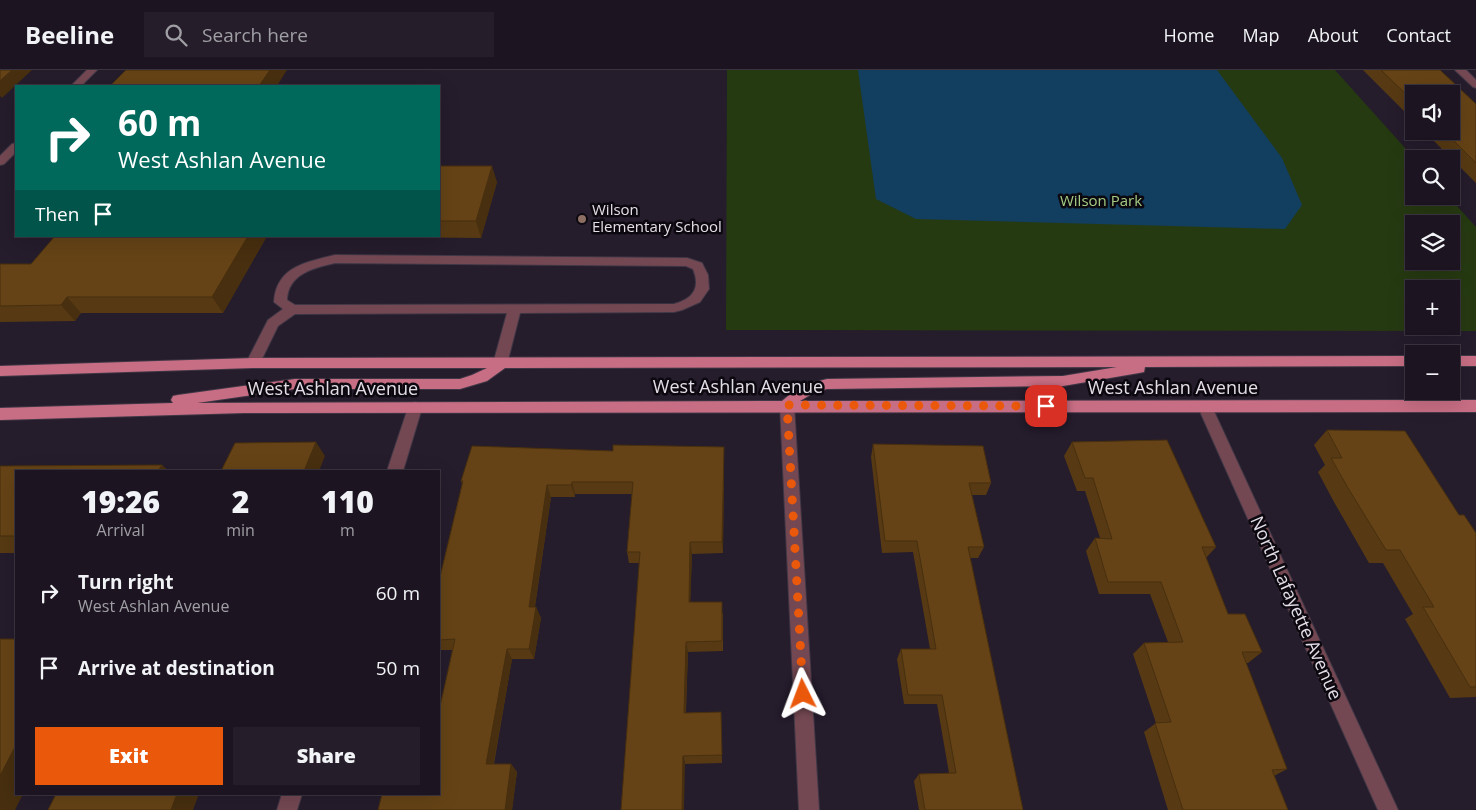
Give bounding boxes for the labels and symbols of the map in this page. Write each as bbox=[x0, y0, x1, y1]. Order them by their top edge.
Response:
park label: Wilson Park bbox=[1060, 190, 1142, 210]
place label: Wilson Elementary School bbox=[592, 199, 722, 236]
marker: Wilson Elementary School bbox=[576, 213, 588, 225]
street label: West Ashlan Avenue bbox=[653, 374, 823, 398]
street label: West Ashlan Avenue bbox=[1088, 375, 1258, 399]
street label: West Ashlan Avenue bbox=[248, 376, 418, 400]
pin bbox=[1025, 385, 1067, 427]
street label: North Lafayette Avenue bbox=[1246, 512, 1348, 703]
position arrow bbox=[776, 667, 828, 719]

